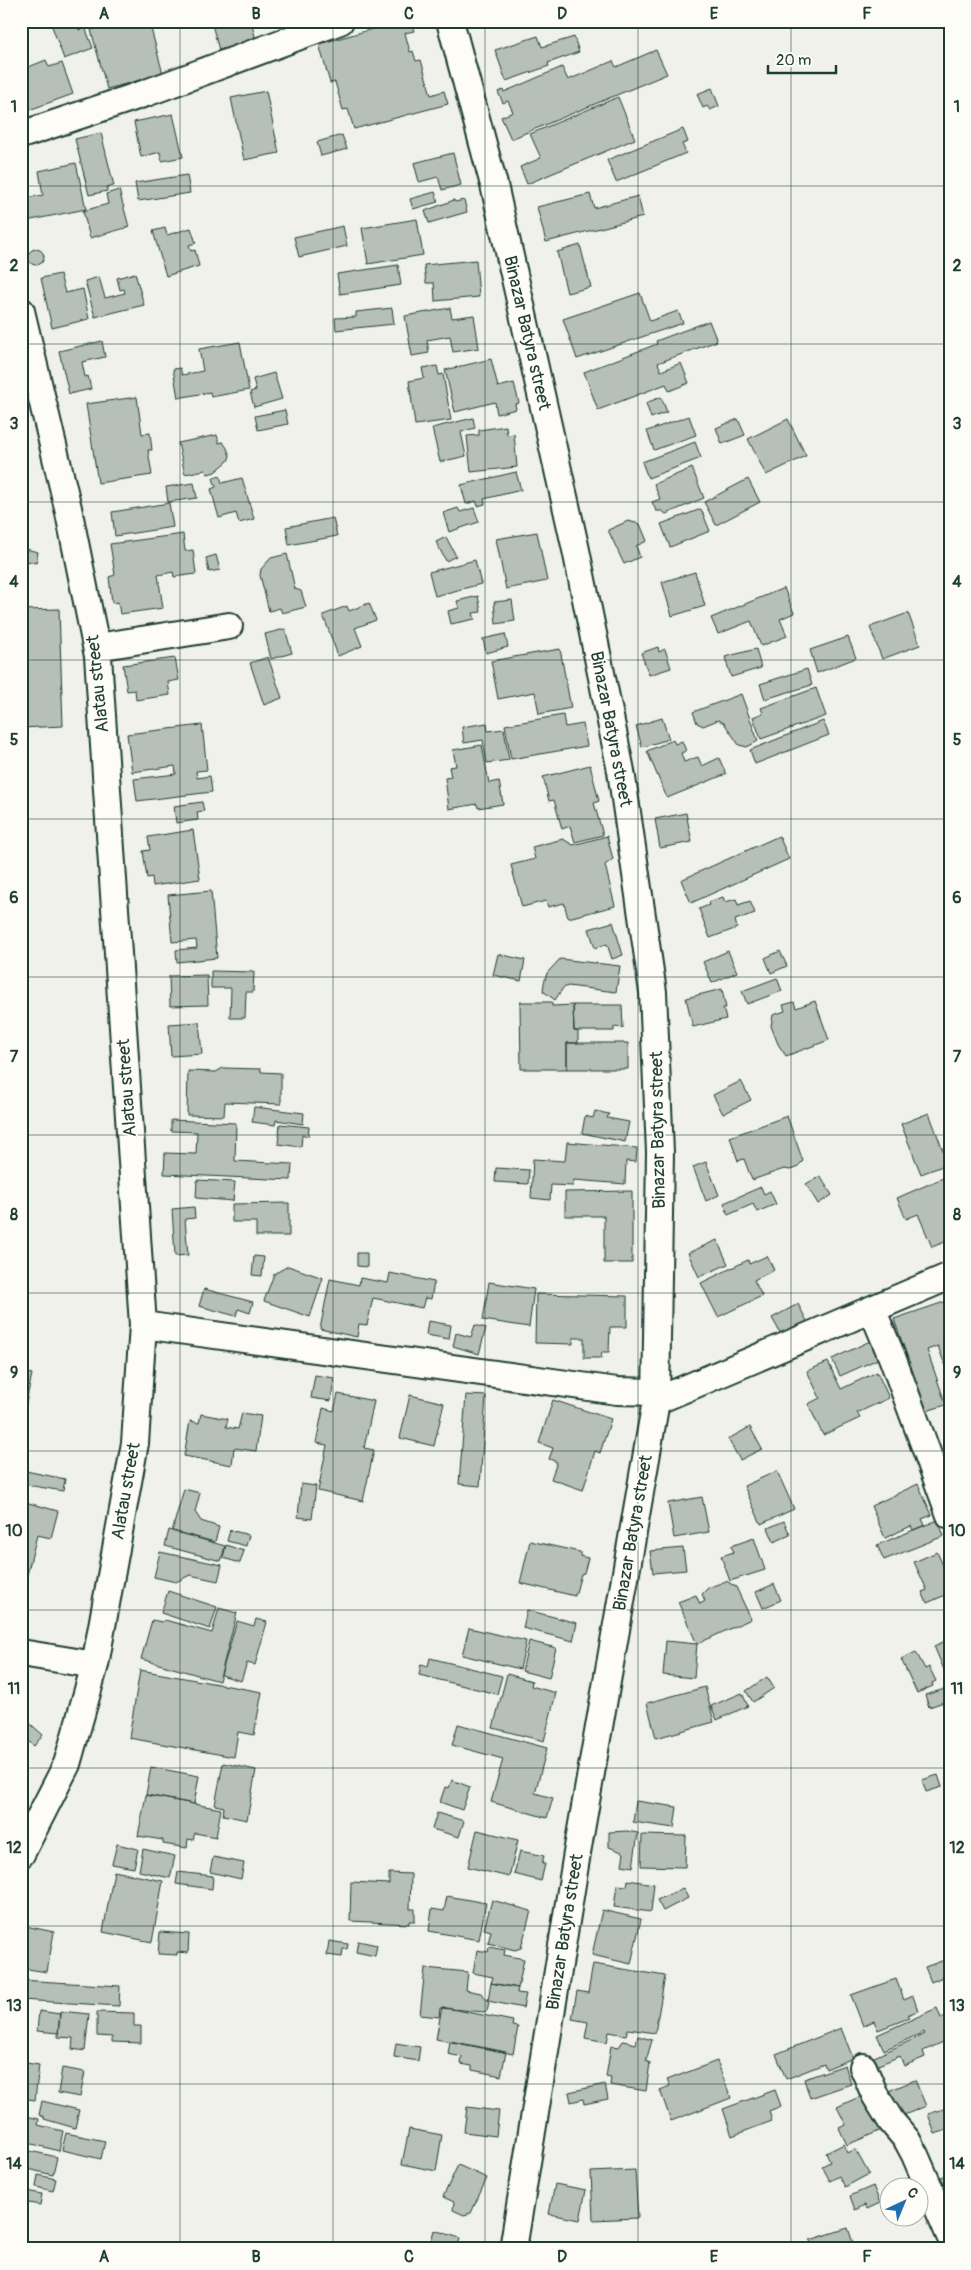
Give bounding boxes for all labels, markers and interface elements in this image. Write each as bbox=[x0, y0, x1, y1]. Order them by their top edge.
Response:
text: A bbox=[99, 4, 110, 24]
text: B bbox=[251, 4, 261, 24]
text: C bbox=[404, 4, 414, 24]
text: D bbox=[557, 4, 567, 24]
text: E bbox=[710, 4, 719, 24]
text: F bbox=[862, 4, 872, 24]
scale bar bbox=[768, 42, 836, 74]
text: 20 m bbox=[776, 51, 811, 70]
text: 1 bbox=[11, 97, 17, 117]
text: 1 bbox=[954, 97, 960, 117]
street label: Binazar Batyra street bbox=[498, 253, 556, 413]
text: 2 bbox=[10, 256, 19, 276]
text: 2 bbox=[953, 256, 962, 276]
text: 3 bbox=[10, 414, 19, 434]
text: 3 bbox=[953, 414, 962, 434]
text: 4 bbox=[9, 572, 19, 592]
text: 4 bbox=[952, 572, 962, 592]
street label: Alatau street bbox=[81, 633, 115, 734]
street label: Binazar Batyra street bbox=[585, 649, 637, 809]
text: 5 bbox=[10, 730, 19, 750]
text: 5 bbox=[953, 730, 962, 750]
text: 6 bbox=[9, 888, 19, 908]
text: 6 bbox=[952, 888, 962, 908]
street label: Alatau street bbox=[112, 1037, 142, 1138]
text: 7 bbox=[10, 1047, 19, 1067]
text: 7 bbox=[953, 1047, 962, 1067]
street label: Binazar Batyra street bbox=[645, 1050, 671, 1209]
text: 8 bbox=[10, 1205, 18, 1225]
text: 8 bbox=[953, 1205, 961, 1225]
text: 9 bbox=[10, 1363, 18, 1383]
text: 9 bbox=[953, 1363, 961, 1383]
street label: Alatau street bbox=[106, 1440, 146, 1541]
street label: Binazar Batyra street bbox=[608, 1453, 658, 1613]
text: 10 bbox=[5, 1521, 23, 1541]
text: 10 bbox=[948, 1521, 966, 1541]
text: 11 bbox=[8, 1679, 20, 1699]
text: 11 bbox=[951, 1679, 963, 1699]
text: 12 bbox=[6, 1838, 22, 1858]
text: 12 bbox=[949, 1838, 965, 1858]
street label: Binazar Batyra street bbox=[541, 1852, 589, 2012]
text: 13 bbox=[6, 1996, 22, 2016]
text: 13 bbox=[949, 1996, 965, 2016]
text: 14 bbox=[6, 2154, 22, 2174]
text: 14 bbox=[949, 2154, 965, 2174]
north arrow bbox=[878, 2178, 928, 2228]
text: С bbox=[904, 2184, 922, 2202]
text: A bbox=[99, 2247, 110, 2267]
text: B bbox=[251, 2247, 261, 2267]
text: C bbox=[404, 2247, 414, 2267]
text: D bbox=[557, 2247, 567, 2267]
text: E bbox=[710, 2247, 719, 2267]
text: F bbox=[862, 2247, 872, 2267]

